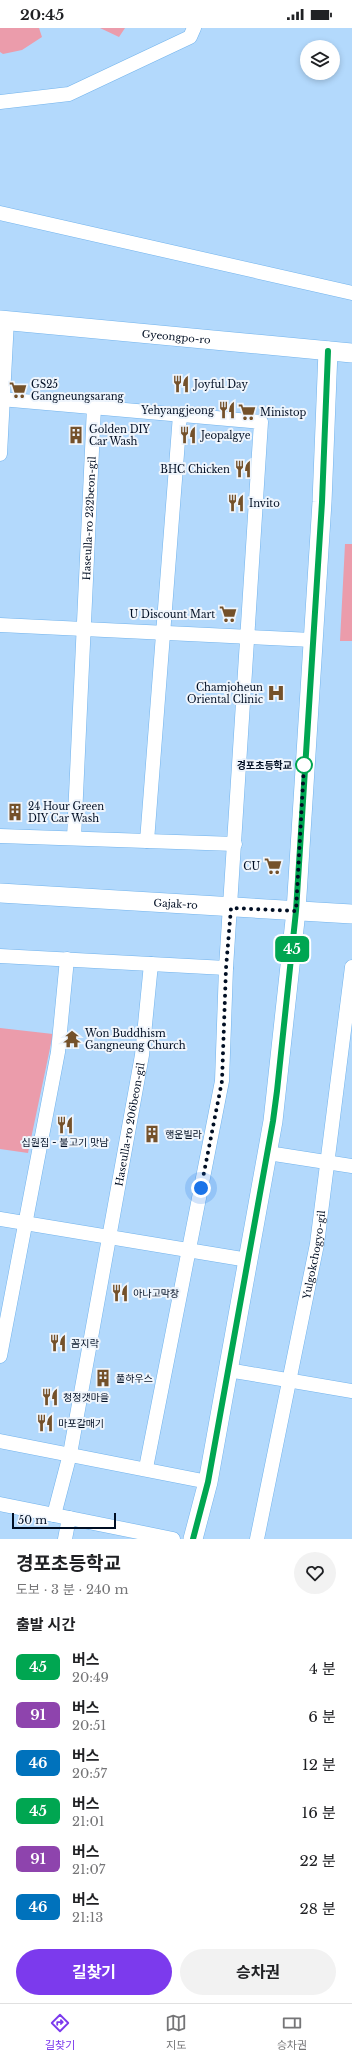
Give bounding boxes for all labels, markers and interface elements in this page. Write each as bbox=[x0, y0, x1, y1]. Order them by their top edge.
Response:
text: 20:45 bbox=[20, 5, 64, 24]
map controls bbox=[300, 40, 340, 80]
button: layers bbox=[300, 40, 340, 80]
street label: Gyeongpo-ro bbox=[141, 327, 212, 347]
restaurant icon: Joyful Day bbox=[171, 374, 191, 394]
place label: GS25 Gangneungsarang bbox=[31, 378, 125, 403]
place label: Joyful Day bbox=[192, 378, 248, 391]
supermarket icon: GS25 Gangneungsarang bbox=[8, 380, 28, 400]
restaurant icon: Yehyangjeong bbox=[217, 400, 237, 420]
supermarket icon: Ministop bbox=[237, 402, 257, 422]
place label: Yehyangjeong bbox=[140, 404, 215, 417]
place label: Ministop bbox=[260, 406, 306, 419]
place label: Golden DIY Car Wash bbox=[89, 423, 151, 448]
building icon: Golden DIY Car Wash bbox=[66, 425, 86, 445]
restaurant icon: Jeopalgye bbox=[178, 425, 198, 445]
place label: Jeopalgye bbox=[199, 429, 251, 442]
street label: Haseulla-ro 232beon-gil bbox=[80, 456, 99, 581]
restaurant icon: BHC Chicken bbox=[233, 459, 253, 479]
place label: BHC Chicken bbox=[160, 463, 230, 476]
restaurant icon: Invito bbox=[226, 493, 246, 513]
place label: Invito bbox=[249, 497, 280, 510]
supermarket icon: U Discount Mart bbox=[218, 604, 238, 624]
place label: U Discount Mart bbox=[130, 608, 215, 621]
place label: Chamjoheun Oriental Clinic bbox=[187, 681, 264, 706]
hospital icon: Chamjoheun Oriental Clinic bbox=[266, 683, 286, 703]
marker: 경포초등학교 bbox=[295, 756, 313, 774]
place label: 경포초등학교 bbox=[237, 759, 292, 772]
place label: 24 Hour Green DIY Car Wash bbox=[28, 800, 104, 825]
building icon: 24 Hour Green DIY Car Wash bbox=[5, 802, 25, 822]
supermarket icon: CU bbox=[263, 856, 283, 876]
place label: CU bbox=[243, 860, 260, 873]
street label: Gajak-ro bbox=[153, 896, 199, 912]
line badge: 45 bbox=[274, 936, 310, 962]
text: 45 bbox=[283, 940, 301, 958]
place label: Won Buddhism Gangneung Church bbox=[84, 1027, 186, 1052]
temple icon: Won Buddhism Gangneung Church bbox=[62, 1029, 82, 1049]
street label: Haseulla-ro 206beon-gil bbox=[112, 1062, 147, 1187]
restaurant icon: 십원집 - 불고기 맛남 bbox=[55, 1115, 75, 1135]
building icon: 행운빌라 bbox=[142, 1124, 162, 1144]
place label: 행운빌라 bbox=[165, 1128, 203, 1141]
place label: 십원집 - 불고기 맛남 bbox=[22, 1136, 109, 1149]
your location bbox=[191, 1178, 211, 1198]
street label: Yulgokchogyo-gil bbox=[300, 1210, 328, 1301]
restaurant icon: 아나고막창 bbox=[110, 1283, 130, 1303]
place label: 아나고막창 bbox=[133, 1287, 179, 1300]
restaurant icon: 꼼지락 bbox=[48, 1333, 68, 1353]
place label: 꼼지락 bbox=[71, 1337, 99, 1350]
building icon: 풀하우스 bbox=[93, 1368, 113, 1388]
place label: 풀하우스 bbox=[116, 1372, 153, 1385]
restaurant icon: 청정갯마을 bbox=[40, 1387, 60, 1407]
place label: 청정갯마을 bbox=[63, 1391, 109, 1404]
restaurant icon: 마포갈매기 bbox=[35, 1413, 55, 1433]
place label: 마포갈매기 bbox=[58, 1417, 104, 1430]
scale bar bbox=[12, 1511, 116, 1530]
text: 50 m bbox=[18, 1513, 47, 1527]
text: 경포초등학교 bbox=[16, 1552, 121, 1575]
button: heart bbox=[294, 1552, 336, 1594]
text: 도보 · 3 분 · 240 m bbox=[16, 1581, 129, 1598]
text: 출발 시간 bbox=[16, 1615, 75, 1634]
text: 버스 bbox=[72, 1650, 100, 1669]
text: 45 bbox=[29, 1658, 47, 1676]
text: 4 분 bbox=[309, 1659, 336, 1678]
text: 20:49 bbox=[72, 1669, 109, 1686]
text: 버스 bbox=[72, 1698, 100, 1717]
text: 91 bbox=[30, 1706, 46, 1724]
text: 6 분 bbox=[308, 1707, 336, 1726]
text: 20:51 bbox=[72, 1717, 106, 1734]
text: 버스 bbox=[72, 1746, 100, 1765]
text: 46 bbox=[29, 1754, 47, 1772]
text: 12 분 bbox=[302, 1755, 336, 1774]
text: 20:57 bbox=[72, 1765, 107, 1782]
text: 버스 bbox=[72, 1794, 100, 1813]
text: 45 bbox=[29, 1802, 47, 1820]
text: 16 분 bbox=[302, 1803, 336, 1822]
text: 21:01 bbox=[72, 1813, 105, 1830]
text: 버스 bbox=[72, 1842, 100, 1861]
text: 91 bbox=[30, 1850, 46, 1868]
text: 22 분 bbox=[299, 1851, 336, 1870]
text: 21:07 bbox=[72, 1861, 105, 1878]
text: 버스 bbox=[72, 1890, 100, 1909]
text: 46 bbox=[29, 1898, 47, 1916]
text: 28 분 bbox=[300, 1899, 336, 1918]
text: 21:13 bbox=[72, 1909, 103, 1926]
button: 길찾기 bbox=[16, 1949, 172, 1995]
button: 승차권 bbox=[180, 1949, 336, 1995]
tab: 길찾기 bbox=[45, 2012, 75, 2052]
tab: 지도 bbox=[165, 2012, 187, 2052]
tab: 승차권 bbox=[277, 2012, 307, 2052]

